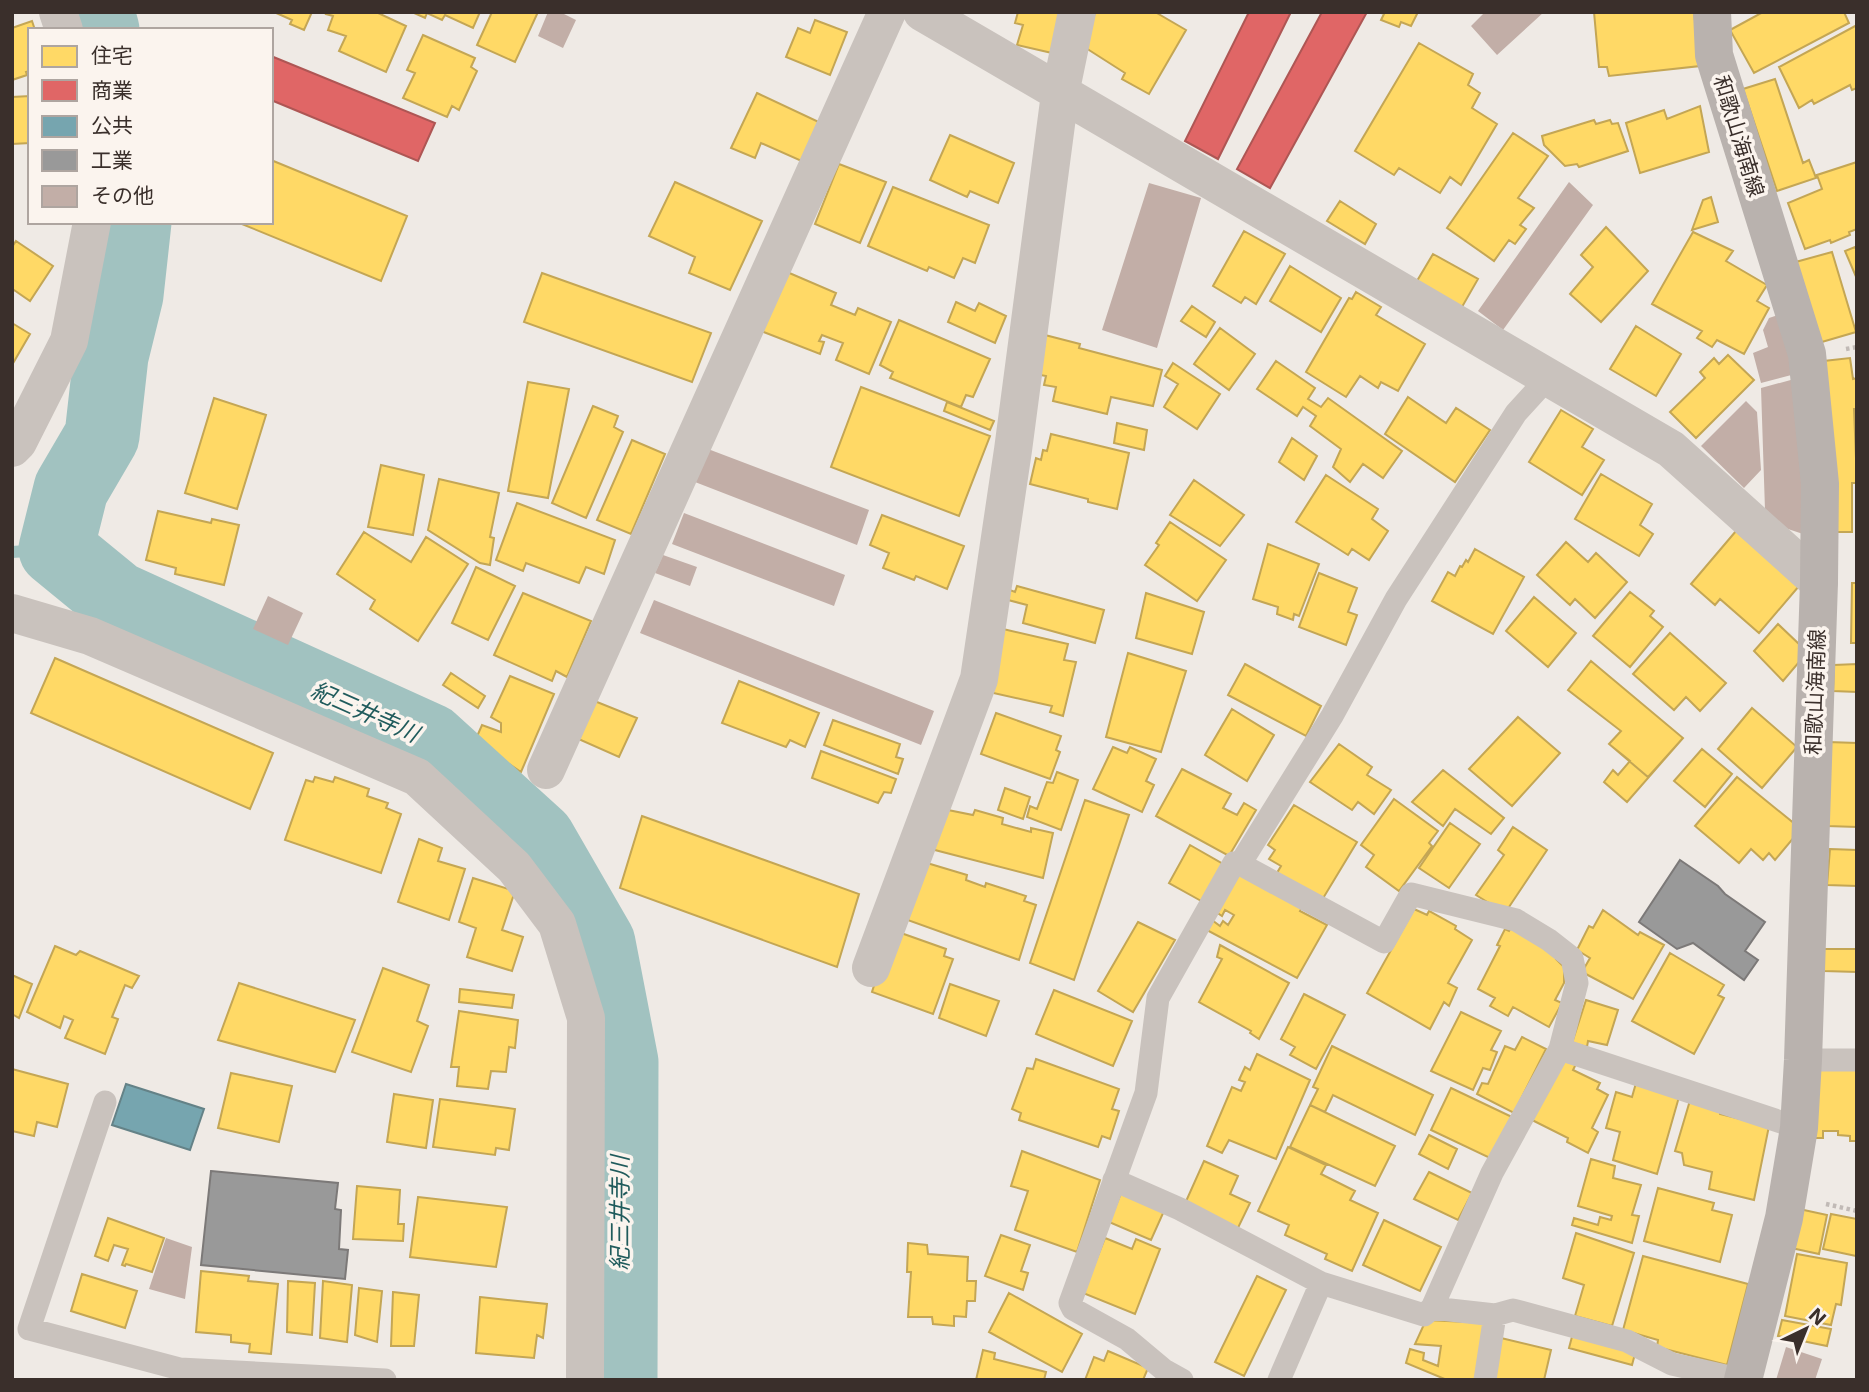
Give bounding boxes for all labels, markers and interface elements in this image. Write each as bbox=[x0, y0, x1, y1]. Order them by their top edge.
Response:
legend bbox=[28, 28, 273, 224]
text: 住宅 bbox=[91, 43, 133, 68]
street label: 和歌山海南線 bbox=[1709, 72, 1769, 200]
text: 商業 bbox=[91, 78, 133, 103]
text: 公共 bbox=[91, 113, 133, 138]
text: 工業 bbox=[91, 148, 133, 173]
text: その他 bbox=[91, 183, 154, 208]
street label: 和歌山海南線 bbox=[1800, 629, 1830, 755]
water label: 紀三井寺川 bbox=[307, 676, 426, 749]
water label: 紀三井寺川 bbox=[606, 1153, 634, 1271]
north arrow bbox=[1771, 1294, 1841, 1364]
text: N bbox=[1804, 1304, 1830, 1330]

